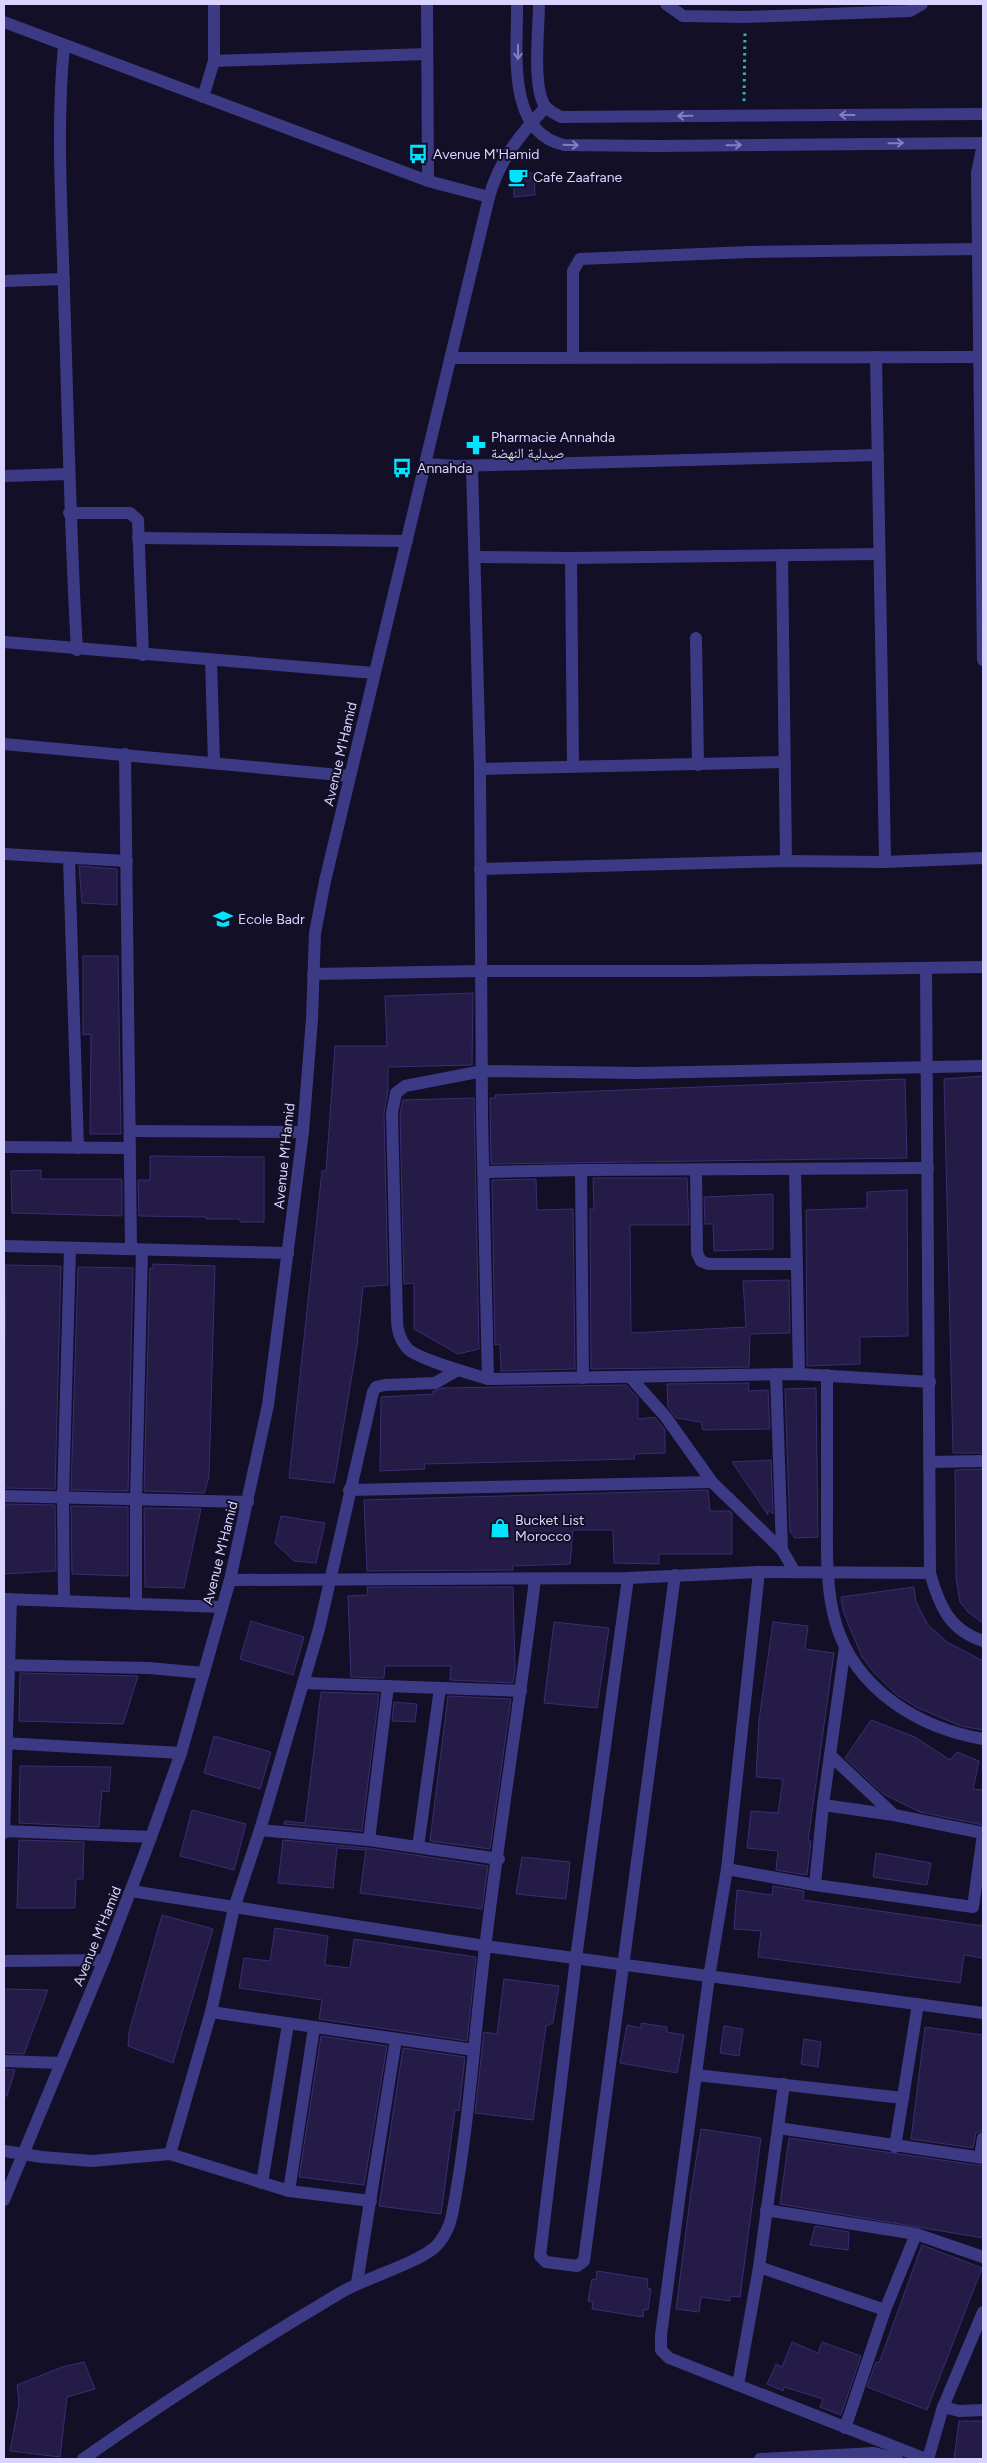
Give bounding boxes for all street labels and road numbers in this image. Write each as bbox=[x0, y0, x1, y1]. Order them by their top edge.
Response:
street label: Avenue M'Hamid bbox=[320, 700, 361, 808]
street label: Avenue M'Hamid bbox=[270, 1102, 299, 1210]
street label: Avenue M'Hamid bbox=[199, 1499, 242, 1607]
street label: Avenue M'Hamid bbox=[70, 1884, 125, 1989]

